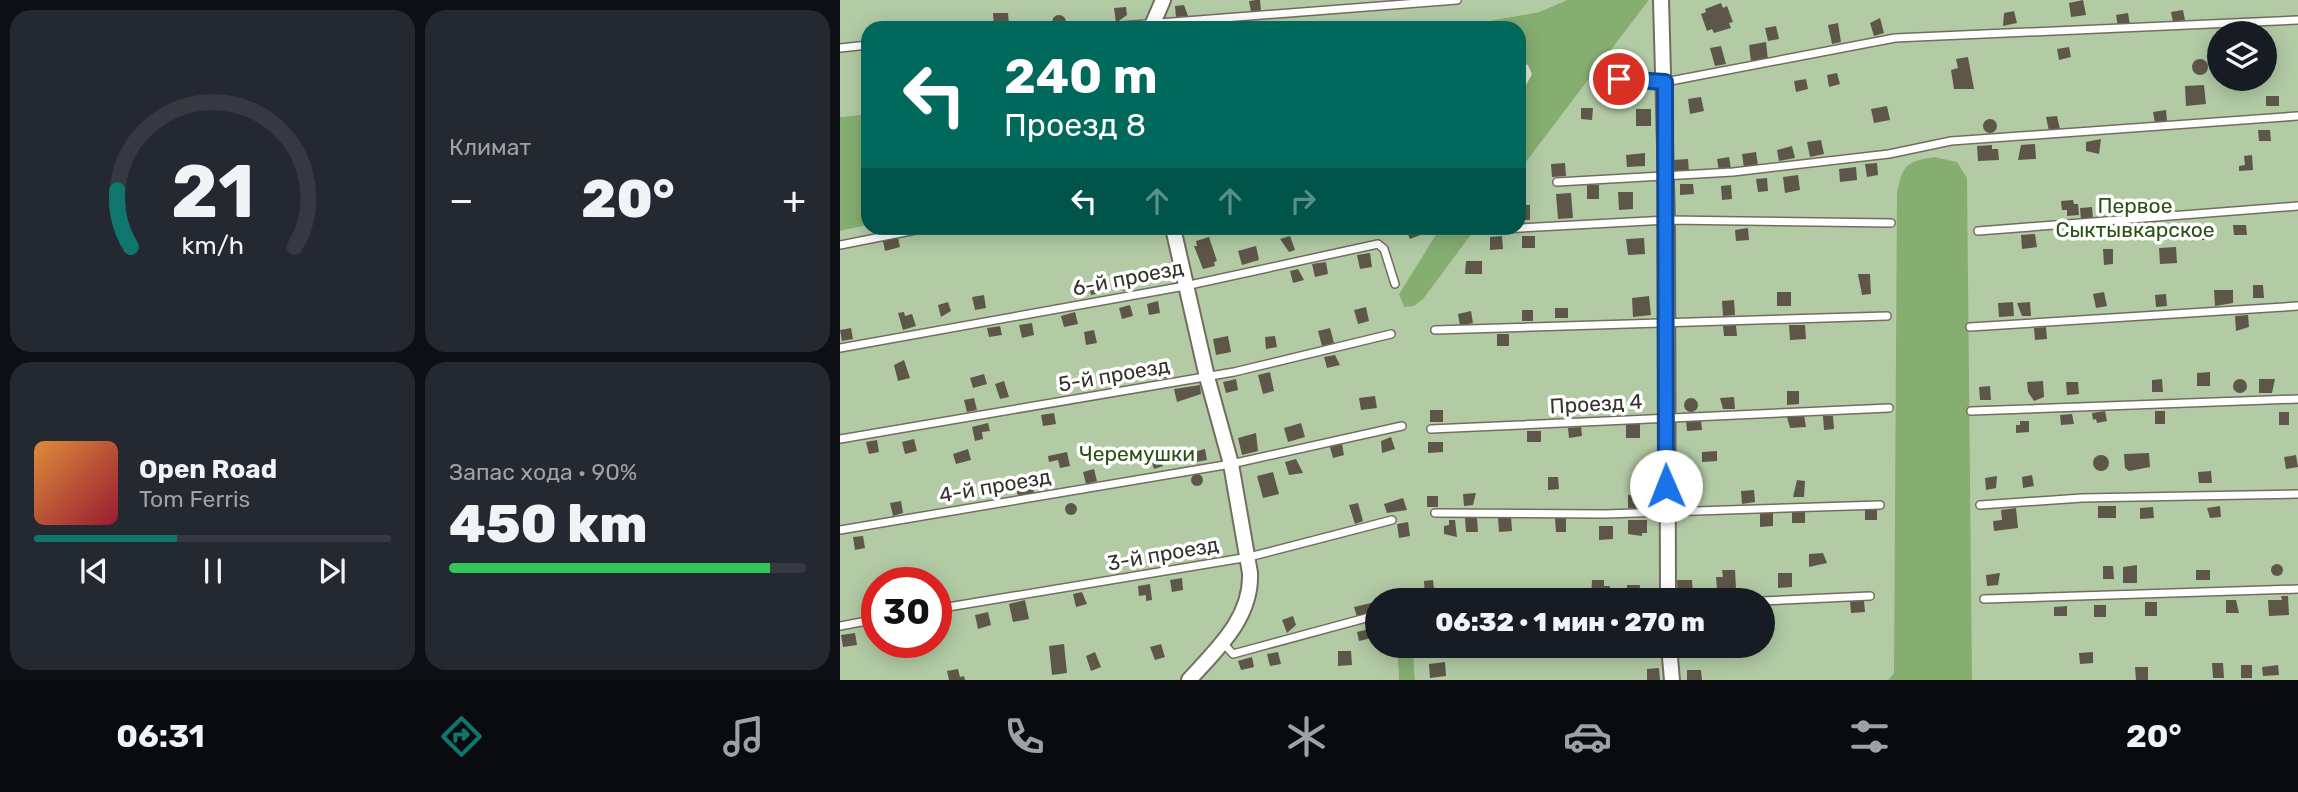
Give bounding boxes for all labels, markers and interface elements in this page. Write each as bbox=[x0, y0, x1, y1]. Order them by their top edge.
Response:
map controls bbox=[2207, 21, 2277, 91]
button: layers bbox=[2207, 21, 2277, 91]
text: 240 m bbox=[1004, 47, 1158, 105]
icon: left bbox=[889, 49, 980, 140]
pin bbox=[1589, 49, 1649, 109]
icon: arrive bbox=[1600, 60, 1638, 98]
text: Проезд 8 bbox=[1004, 106, 1146, 144]
text: Климат bbox=[449, 133, 531, 161]
text: 21 bbox=[171, 149, 254, 235]
text: 20° bbox=[581, 168, 675, 230]
text: − bbox=[449, 177, 474, 223]
text: + bbox=[782, 177, 806, 223]
icon: left bbox=[1065, 182, 1103, 220]
icon: ahead bbox=[1138, 182, 1176, 220]
icon: ahead bbox=[1211, 182, 1249, 220]
icon: right bbox=[1284, 182, 1322, 220]
park label: Первое Сыктывкарское bbox=[2055, 193, 2215, 242]
text: km/h bbox=[181, 231, 244, 260]
street label: 6-й проезд bbox=[1070, 254, 1186, 301]
street label: 5-й проезд bbox=[1056, 352, 1172, 397]
street label: Проезд 4 bbox=[1549, 389, 1643, 418]
park label: Черемушки bbox=[1079, 441, 1195, 466]
position arrow bbox=[1629, 449, 1703, 523]
text: Open Road bbox=[139, 454, 277, 485]
text: Запас хода · 90% bbox=[449, 458, 637, 486]
street label: 4-й проезд bbox=[937, 463, 1053, 508]
text: Tom Ferris bbox=[139, 485, 250, 513]
text: 450 km bbox=[449, 493, 647, 555]
street label: 3-й проезд bbox=[1105, 531, 1221, 576]
icon: previous bbox=[75, 552, 113, 590]
icon: pause bbox=[194, 552, 232, 590]
icon: next bbox=[313, 552, 351, 590]
speed limit sign: 30 bbox=[861, 567, 952, 658]
text: 06:32 · 1 мин · 270 m bbox=[1435, 607, 1705, 638]
icon: directions bbox=[437, 712, 486, 761]
icon: music bbox=[719, 712, 768, 761]
icon: phone bbox=[1000, 712, 1049, 761]
icon: climate bbox=[1282, 712, 1331, 761]
icon: car bbox=[1563, 712, 1612, 761]
icon: filters bbox=[1845, 712, 1894, 761]
text: 06:31 bbox=[116, 717, 205, 755]
text: 20° bbox=[2126, 717, 2182, 755]

